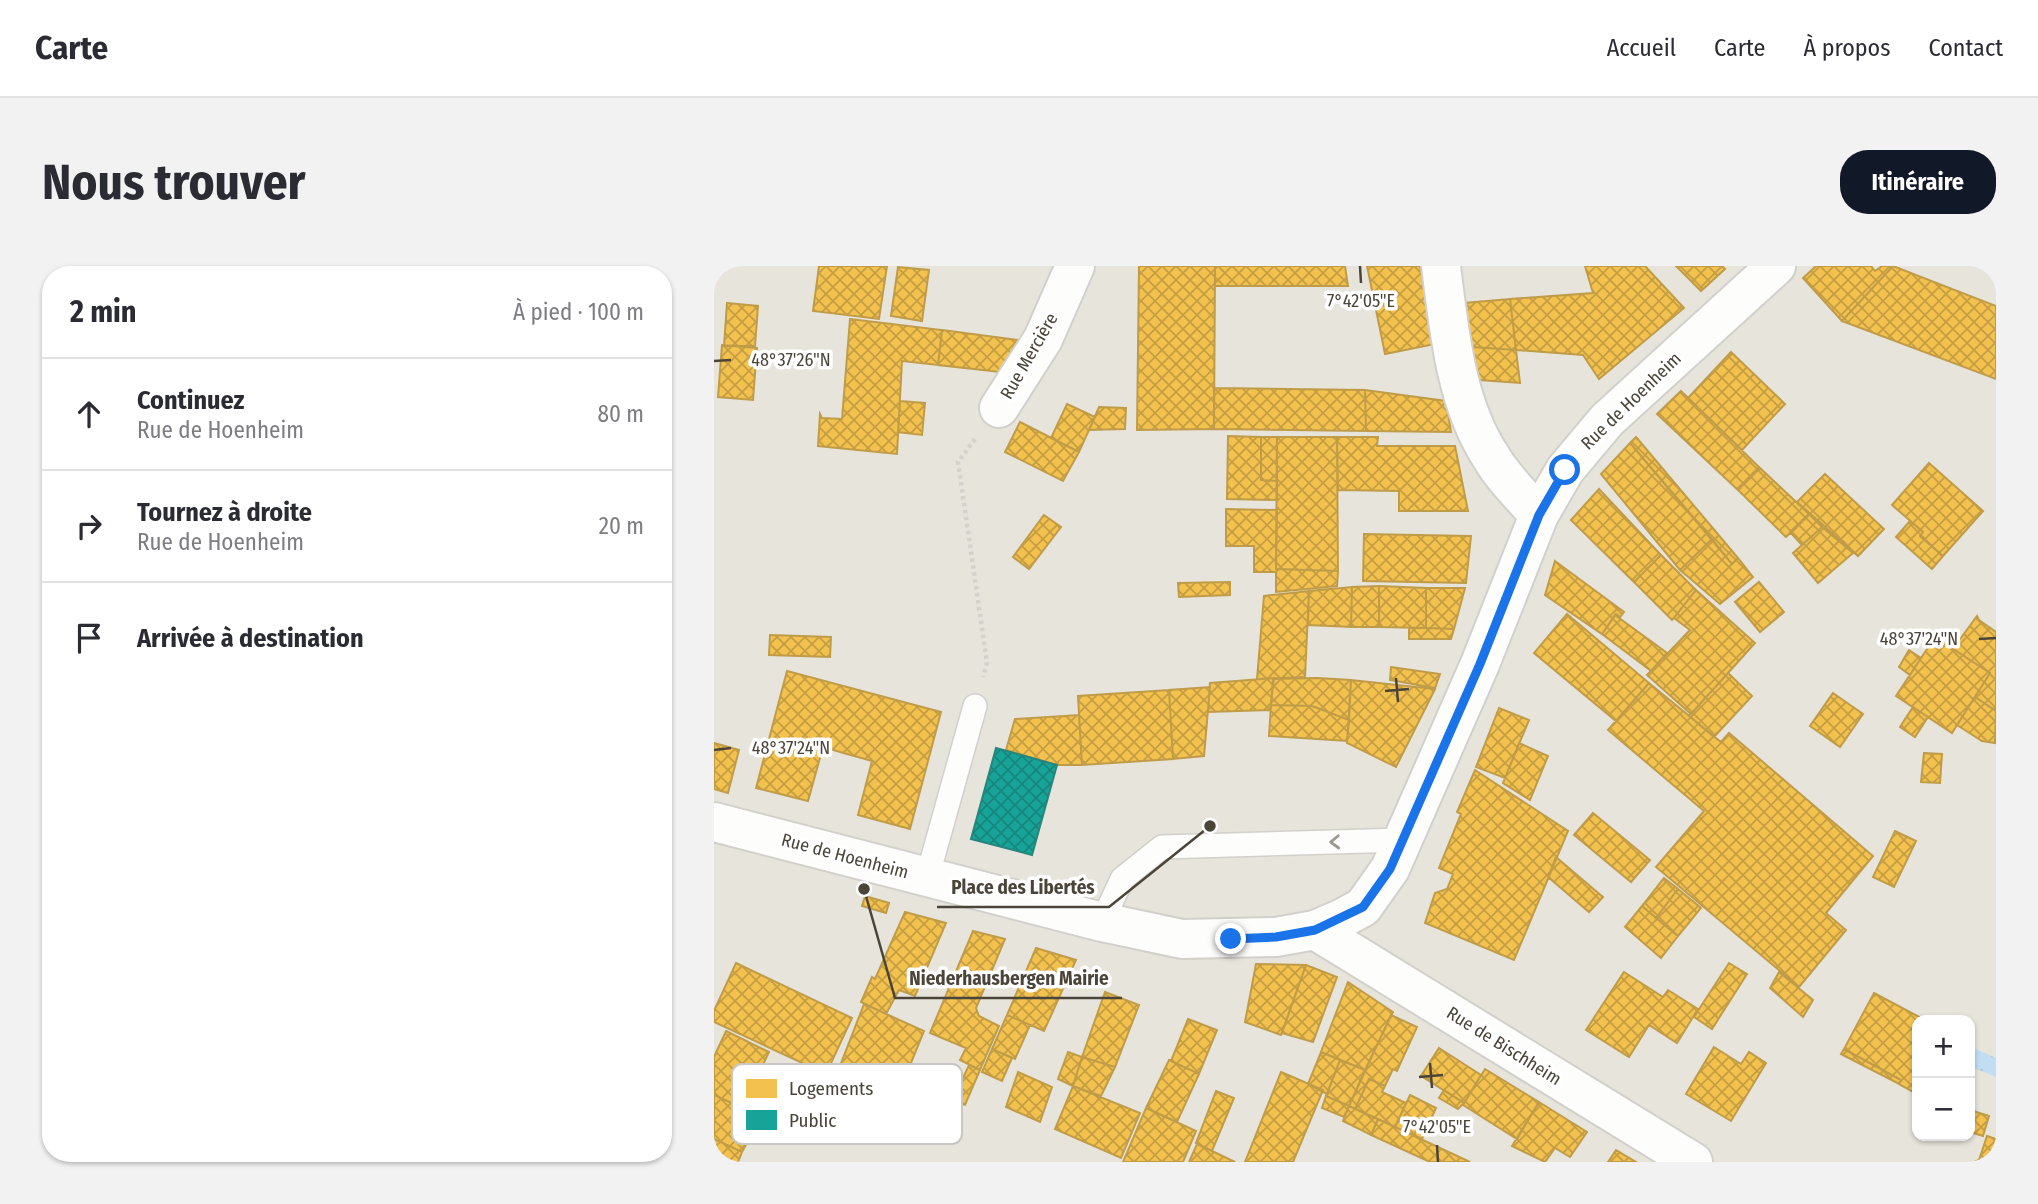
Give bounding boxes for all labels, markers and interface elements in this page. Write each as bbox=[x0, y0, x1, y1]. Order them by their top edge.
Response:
text: Carte bbox=[35, 28, 108, 68]
text: Accueil bbox=[1607, 34, 1676, 62]
text: Carte bbox=[1714, 34, 1765, 62]
text: À propos bbox=[1803, 34, 1890, 62]
text: Contact bbox=[1928, 34, 2003, 62]
button: Itinéraire bbox=[1840, 150, 1996, 214]
text: Nous trouver bbox=[42, 153, 305, 212]
text: 7°42'05"E bbox=[1327, 290, 1395, 312]
text: 2 min bbox=[70, 294, 137, 330]
text: À pied · 100 m bbox=[513, 298, 644, 326]
street label: Rue Mercière bbox=[996, 309, 1062, 403]
street label: Rue de Hoenheim bbox=[1576, 348, 1686, 454]
text: 48°37'26"N bbox=[751, 349, 831, 371]
text: Continuez bbox=[137, 385, 244, 416]
icon: ahead bbox=[70, 395, 108, 433]
text: 80 m bbox=[597, 400, 644, 428]
text: Rue de Hoenheim bbox=[137, 416, 304, 444]
route start bbox=[1549, 454, 1580, 485]
text: Tournez à droite bbox=[137, 497, 312, 528]
icon: right bbox=[70, 507, 108, 545]
text: 20 m bbox=[599, 512, 644, 540]
text: Rue de Hoenheim bbox=[137, 528, 304, 556]
icon: arrive bbox=[70, 619, 108, 657]
text: Arrivée à destination bbox=[137, 623, 364, 654]
text: 48°37'24"N bbox=[1880, 628, 1958, 650]
text: 48°37'24"N bbox=[752, 737, 830, 759]
street label: Rue de Hoenheim bbox=[779, 828, 911, 884]
one-way arrow bbox=[1329, 834, 1339, 850]
callout: Place des Libertés bbox=[937, 867, 1109, 907]
text: Place des Libertés bbox=[951, 876, 1095, 899]
route end bbox=[1215, 923, 1246, 954]
callout: Niederhausbergen Mairie bbox=[895, 958, 1122, 998]
text: Niederhausbergen Mairie bbox=[909, 967, 1109, 990]
street label: Rue de Bischheim bbox=[1443, 1002, 1565, 1090]
map controls bbox=[1912, 1015, 1975, 1141]
button: + bbox=[1912, 1015, 1975, 1078]
legend bbox=[732, 1064, 962, 1144]
text: Logements bbox=[789, 1077, 873, 1100]
button: − bbox=[1912, 1078, 1975, 1141]
text: Public bbox=[789, 1109, 836, 1132]
text: 7°42'05"E bbox=[1403, 1116, 1471, 1138]

